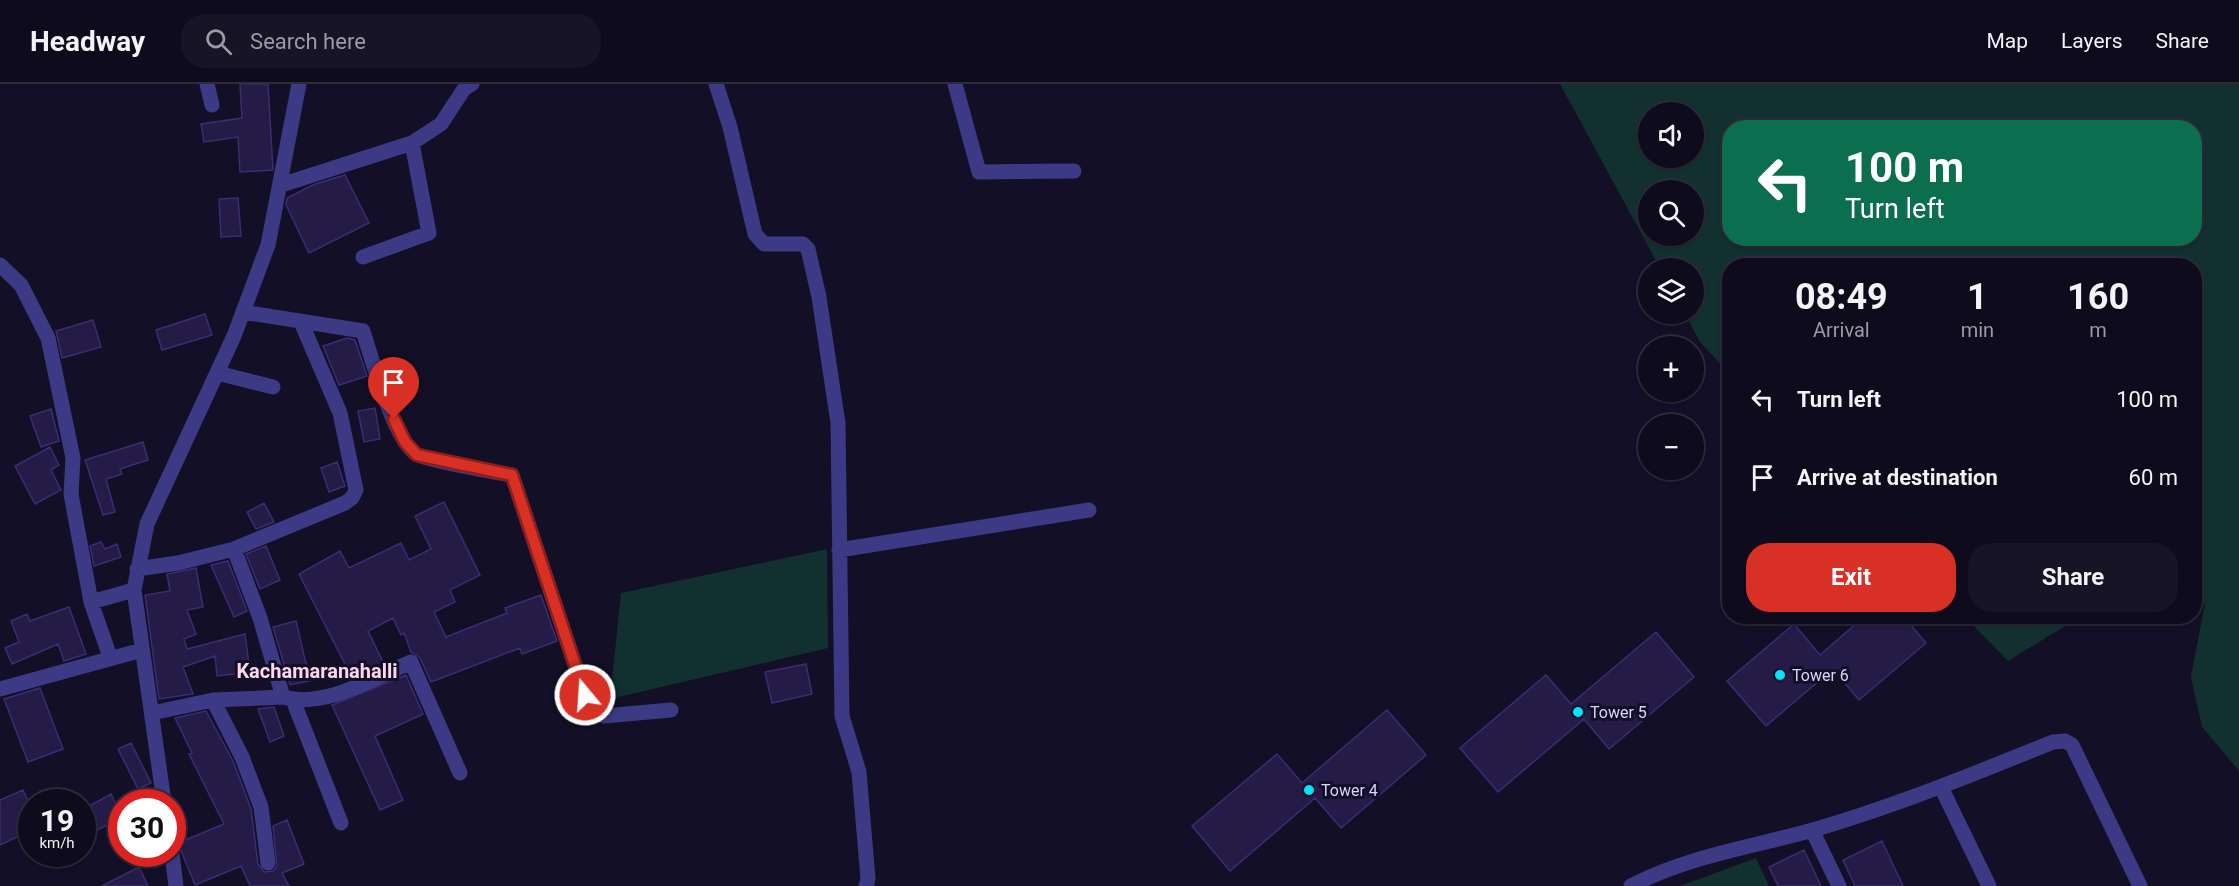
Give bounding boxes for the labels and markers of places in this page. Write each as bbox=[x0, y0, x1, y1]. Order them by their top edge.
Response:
pin bbox=[368, 357, 419, 419]
place label: Tower 6 bbox=[1792, 666, 1849, 685]
marker: Tower 6 bbox=[1773, 668, 1787, 682]
place label: Tower 5 bbox=[1590, 703, 1647, 722]
marker: Tower 5 bbox=[1571, 705, 1585, 719]
place label: Tower 4 bbox=[1321, 781, 1378, 800]
marker: Tower 4 bbox=[1302, 783, 1316, 797]

